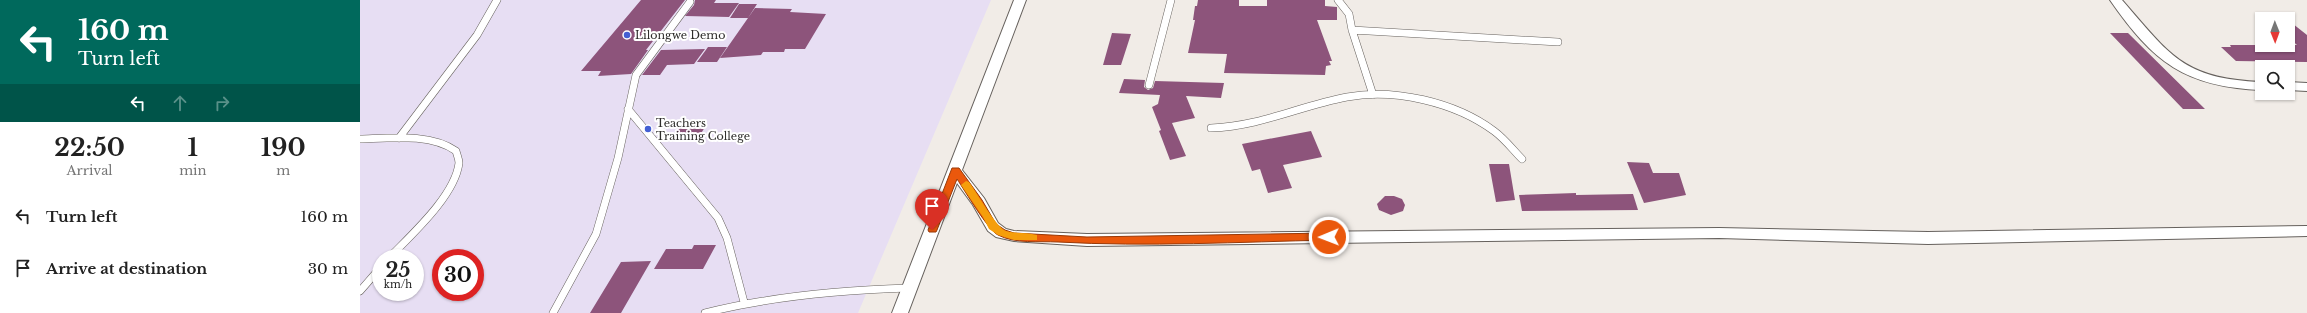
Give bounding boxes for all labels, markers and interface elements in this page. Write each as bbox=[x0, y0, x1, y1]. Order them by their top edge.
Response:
north arrow bbox=[2255, 12, 2295, 52]
map controls bbox=[2255, 12, 2295, 100]
text: 160 m bbox=[78, 13, 169, 48]
icon: left bbox=[12, 16, 64, 68]
place label: Lilongwe Demo bbox=[635, 28, 725, 42]
marker: Lilongwe Demo bbox=[622, 30, 632, 40]
text: Turn left bbox=[78, 48, 160, 70]
button: search bbox=[2255, 60, 2295, 100]
icon: left bbox=[127, 92, 149, 114]
icon: ahead bbox=[169, 92, 191, 114]
icon: right bbox=[211, 92, 233, 114]
place label: Teachers Training College bbox=[656, 116, 750, 143]
marker: Teachers Training College bbox=[643, 124, 653, 134]
text: 22:50 bbox=[54, 133, 125, 162]
text: 1 bbox=[188, 133, 198, 162]
text: 190 bbox=[261, 133, 306, 162]
text: Arrival bbox=[67, 162, 113, 179]
text: min bbox=[179, 162, 207, 179]
text: m bbox=[276, 162, 290, 179]
pin bbox=[915, 189, 949, 230]
icon: arrive bbox=[921, 195, 943, 217]
icon: left bbox=[12, 205, 34, 227]
text: Turn left bbox=[46, 207, 117, 226]
text: 160 m bbox=[301, 207, 348, 226]
position arrow bbox=[1308, 216, 1350, 258]
speed limit sign: 30 bbox=[432, 249, 484, 301]
icon: arrive bbox=[12, 257, 34, 279]
text: 25 bbox=[386, 258, 410, 282]
text: Arrive at destination bbox=[46, 259, 207, 278]
text: 30 m bbox=[308, 259, 348, 278]
text: km/h bbox=[384, 278, 412, 291]

